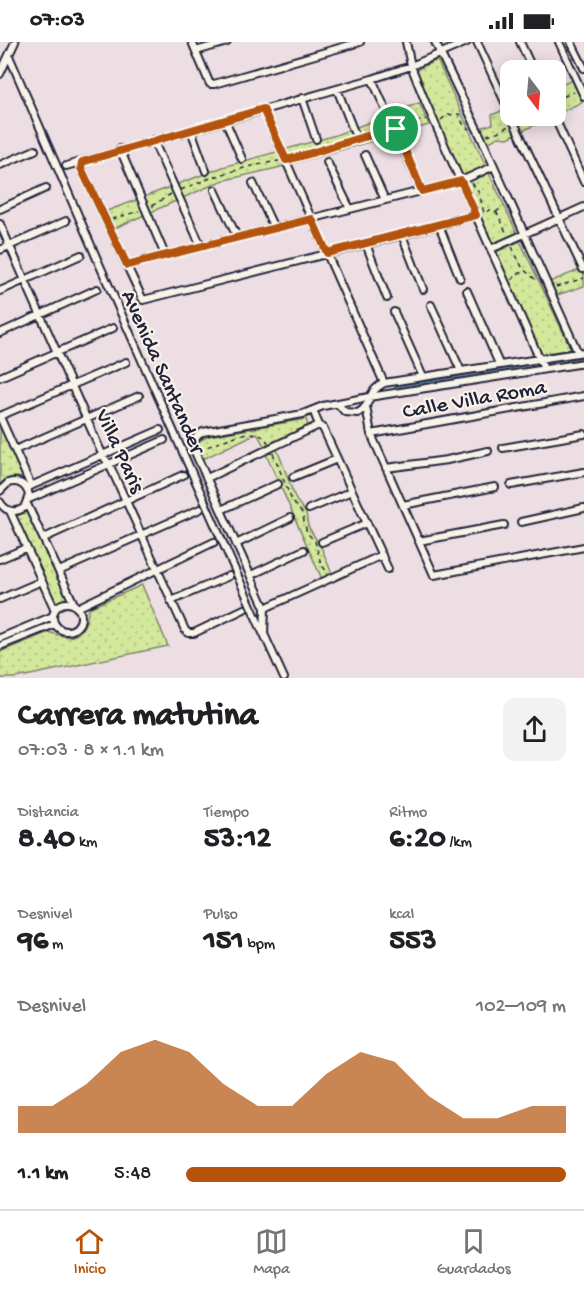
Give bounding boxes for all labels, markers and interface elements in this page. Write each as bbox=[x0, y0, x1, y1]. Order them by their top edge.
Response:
text: 07:03 bbox=[30, 8, 85, 34]
north arrow bbox=[500, 60, 566, 126]
map controls bbox=[500, 60, 566, 126]
pin bbox=[370, 103, 421, 154]
icon: arrive bbox=[379, 112, 412, 145]
street label: Avenida Santander bbox=[114, 287, 210, 460]
street label: Calle Villa Roma bbox=[401, 375, 549, 426]
street label: Villa Paris bbox=[87, 405, 149, 498]
text: Carrera matutina bbox=[18, 698, 258, 736]
button: share bbox=[503, 698, 566, 761]
text: 07:03 · 8 × 1.1 km bbox=[18, 740, 164, 763]
text: Distancia bbox=[18, 804, 79, 823]
text: Tiempo bbox=[204, 804, 249, 823]
text: Ritmo bbox=[389, 804, 427, 823]
text: 8.40 bbox=[18, 823, 75, 858]
text: 53:12 bbox=[204, 823, 271, 858]
text: 6:20 bbox=[389, 823, 446, 858]
text: km bbox=[75, 834, 97, 853]
text: /km bbox=[446, 834, 472, 853]
text: Desnivel bbox=[18, 906, 72, 925]
text: Pulso bbox=[204, 906, 238, 925]
text: kcal bbox=[389, 906, 414, 925]
text: 96 bbox=[18, 925, 48, 960]
text: 151 bbox=[204, 925, 244, 960]
text: 553 bbox=[389, 925, 436, 960]
text: m bbox=[48, 936, 63, 955]
text: bpm bbox=[244, 936, 275, 955]
text: Desnivel bbox=[18, 996, 86, 1019]
text: 102–109 m bbox=[476, 996, 566, 1019]
text: 1.1 km bbox=[18, 1163, 68, 1186]
text: 5:48 bbox=[114, 1163, 151, 1186]
tab: Inicio bbox=[73, 1225, 106, 1280]
tab: Mapa bbox=[253, 1225, 290, 1280]
tab: Guardados bbox=[437, 1225, 511, 1280]

